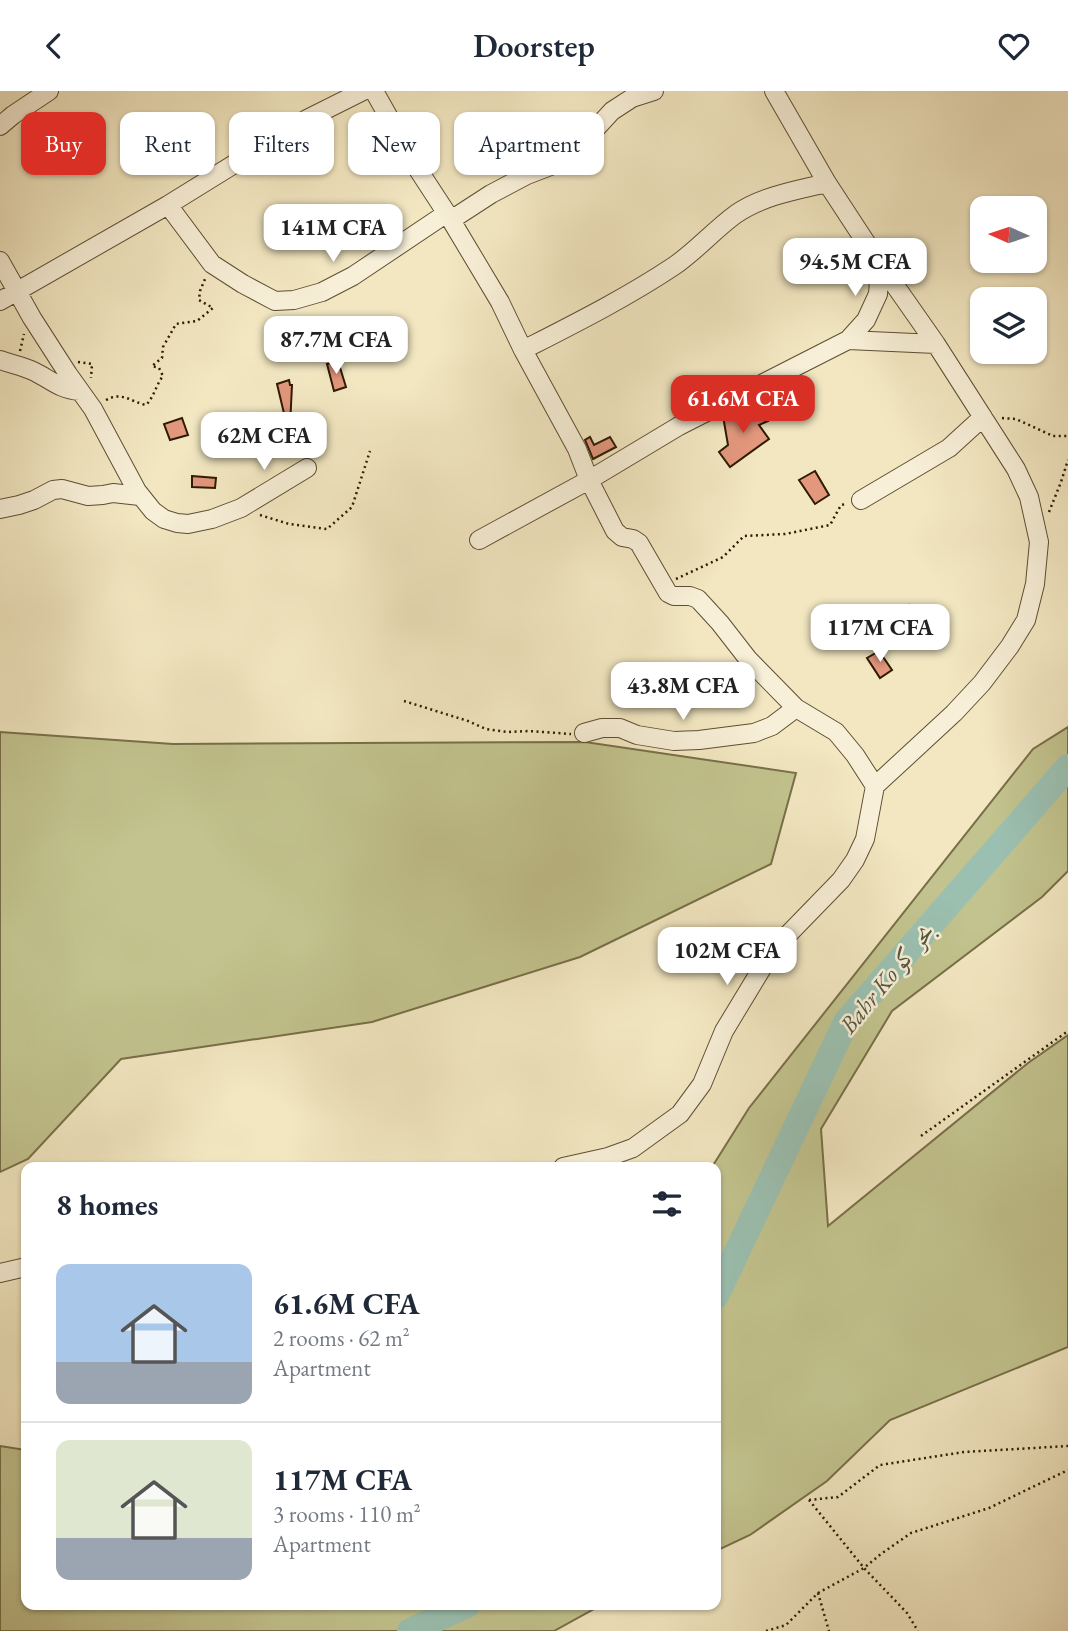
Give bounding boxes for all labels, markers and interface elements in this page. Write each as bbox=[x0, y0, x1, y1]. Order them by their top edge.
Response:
text: Doorstep bbox=[473, 25, 595, 67]
icon: back bbox=[35, 27, 73, 65]
icon: heart bbox=[995, 27, 1033, 65]
chip: Buy bbox=[21, 112, 106, 175]
chip: Rent bbox=[120, 112, 215, 175]
chip: Filters bbox=[229, 112, 334, 175]
chip: New bbox=[348, 112, 440, 175]
chip: Apartment bbox=[454, 112, 604, 175]
north arrow bbox=[970, 196, 1046, 273]
map controls bbox=[970, 196, 1047, 364]
pin: 141M CFA bbox=[261, 205, 405, 264]
text: 141M CFA bbox=[280, 212, 386, 242]
pin: 94.5M CFA bbox=[775, 239, 935, 298]
text: 94.5M CFA bbox=[799, 246, 911, 276]
button: layers bbox=[970, 287, 1047, 364]
pin: 87.7M CFA bbox=[256, 317, 416, 376]
text: 87.7M CFA bbox=[280, 324, 392, 354]
pin: 61.6M CFA bbox=[663, 375, 823, 435]
text: 61.6M CFA bbox=[687, 383, 799, 413]
pin: 62M CFA bbox=[199, 413, 329, 472]
text: 62M CFA bbox=[217, 420, 311, 450]
pin: 117M CFA bbox=[808, 605, 952, 664]
text: 117M CFA bbox=[827, 612, 933, 642]
pin: 43.8M CFA bbox=[603, 663, 763, 722]
text: 43.8M CFA bbox=[627, 670, 739, 700]
water label: Bahr Ko بحر كو bbox=[832, 916, 941, 1040]
pin: 102M CFA bbox=[655, 927, 799, 987]
text: 102M CFA bbox=[674, 935, 780, 965]
text: 8 homes bbox=[56, 1185, 158, 1224]
icon: filters bbox=[648, 1185, 686, 1223]
text: 61.6M CFA bbox=[273, 1284, 420, 1323]
icon: home bbox=[112, 1292, 196, 1376]
text: 2 rooms · 62 m² bbox=[273, 1323, 410, 1353]
text: Apartment bbox=[273, 1353, 371, 1383]
text: 117M CFA bbox=[273, 1460, 412, 1499]
icon: home bbox=[112, 1468, 196, 1552]
text: 3 rooms · 110 m² bbox=[273, 1499, 421, 1529]
text: Apartment bbox=[273, 1529, 371, 1559]

